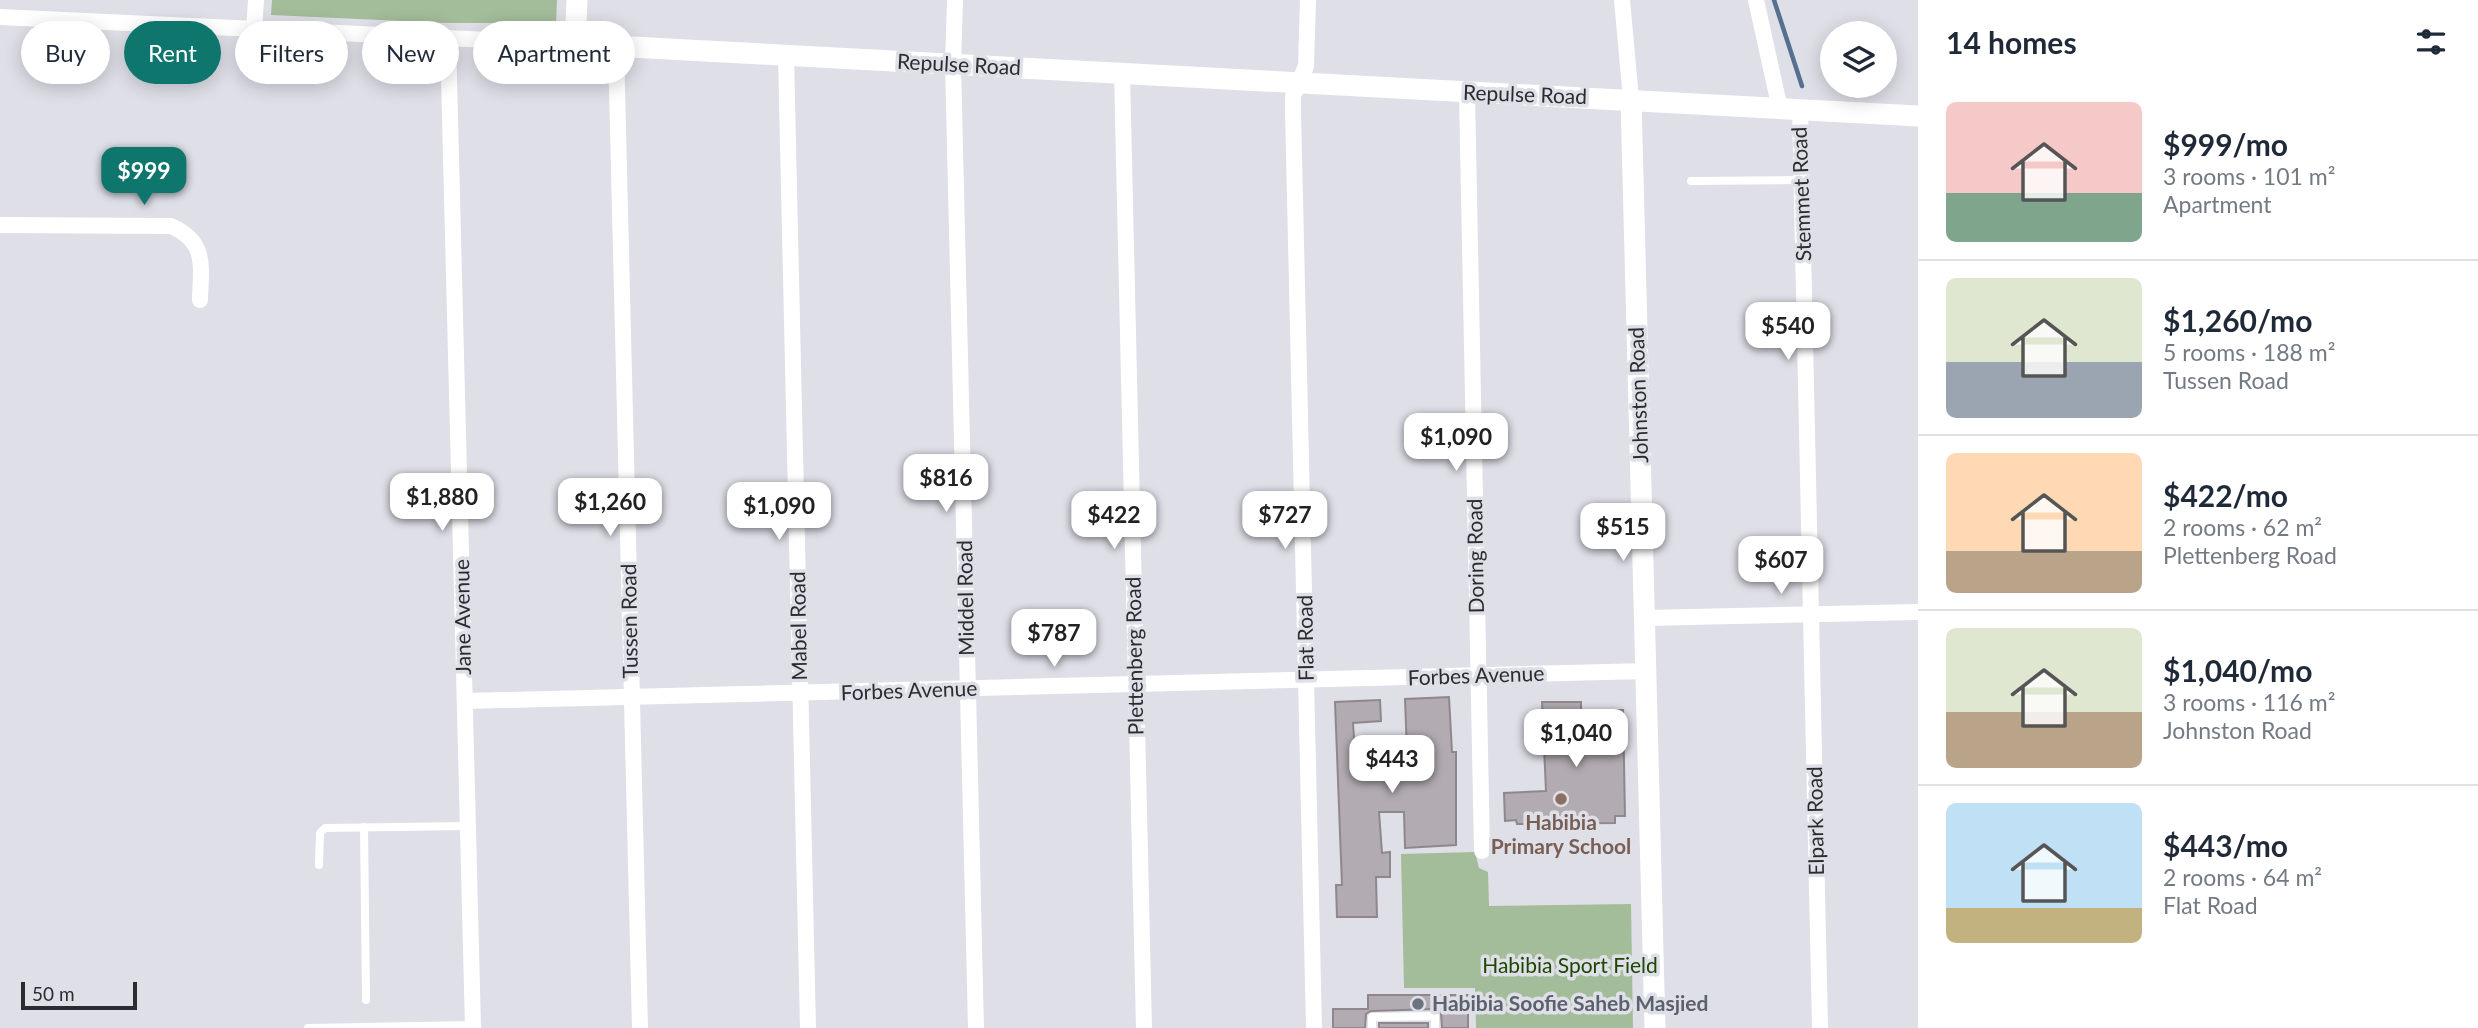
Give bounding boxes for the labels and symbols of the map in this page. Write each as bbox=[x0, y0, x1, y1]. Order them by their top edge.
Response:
street label: Repulse Road bbox=[896, 48, 1022, 79]
street label: Repulse Road bbox=[1463, 79, 1588, 108]
street label: Stemmet Road bbox=[1786, 126, 1815, 262]
pin: $999 bbox=[103, 148, 185, 207]
pin: $540 bbox=[1747, 302, 1829, 362]
street label: Johnston Road bbox=[1623, 327, 1652, 463]
pin: $1,090 bbox=[1399, 414, 1513, 473]
pin: $816 bbox=[905, 454, 987, 514]
pin: $1,880 bbox=[385, 474, 499, 533]
pin: $1,260 bbox=[553, 478, 667, 538]
pin: $1,090 bbox=[722, 482, 836, 542]
pin: $422 bbox=[1073, 491, 1155, 551]
pin: $727 bbox=[1244, 491, 1326, 551]
street label: Doring Road bbox=[1461, 498, 1488, 614]
pin: $515 bbox=[1582, 504, 1664, 563]
pin: $607 bbox=[1740, 536, 1822, 596]
street label: Middel Road bbox=[951, 540, 978, 656]
street label: Jane Avenue bbox=[448, 559, 475, 675]
street label: Tussen Road bbox=[615, 563, 642, 679]
street label: Mabel Road bbox=[784, 571, 811, 681]
street label: Plettenberg Road bbox=[1120, 576, 1147, 736]
street label: Flat Road bbox=[1291, 595, 1318, 681]
pin: $787 bbox=[1013, 610, 1095, 669]
street label: Forbes Avenue bbox=[1407, 660, 1545, 689]
street label: Forbes Avenue bbox=[840, 675, 978, 704]
pin: $1,040 bbox=[1519, 710, 1633, 769]
pin: $443 bbox=[1351, 736, 1433, 795]
street label: Elpark Road bbox=[1801, 766, 1828, 876]
marker: Habibia Primary School bbox=[1553, 791, 1569, 807]
place label: Habibia Primary School bbox=[1491, 809, 1631, 858]
park label: Habibia Sport Field bbox=[1482, 952, 1658, 977]
scale bar bbox=[21, 979, 136, 1011]
place label: Habibia Soofie Saheb Masjied bbox=[1432, 990, 1709, 1015]
marker: Habibia Soofie Saheb Masjied bbox=[1410, 996, 1426, 1012]

